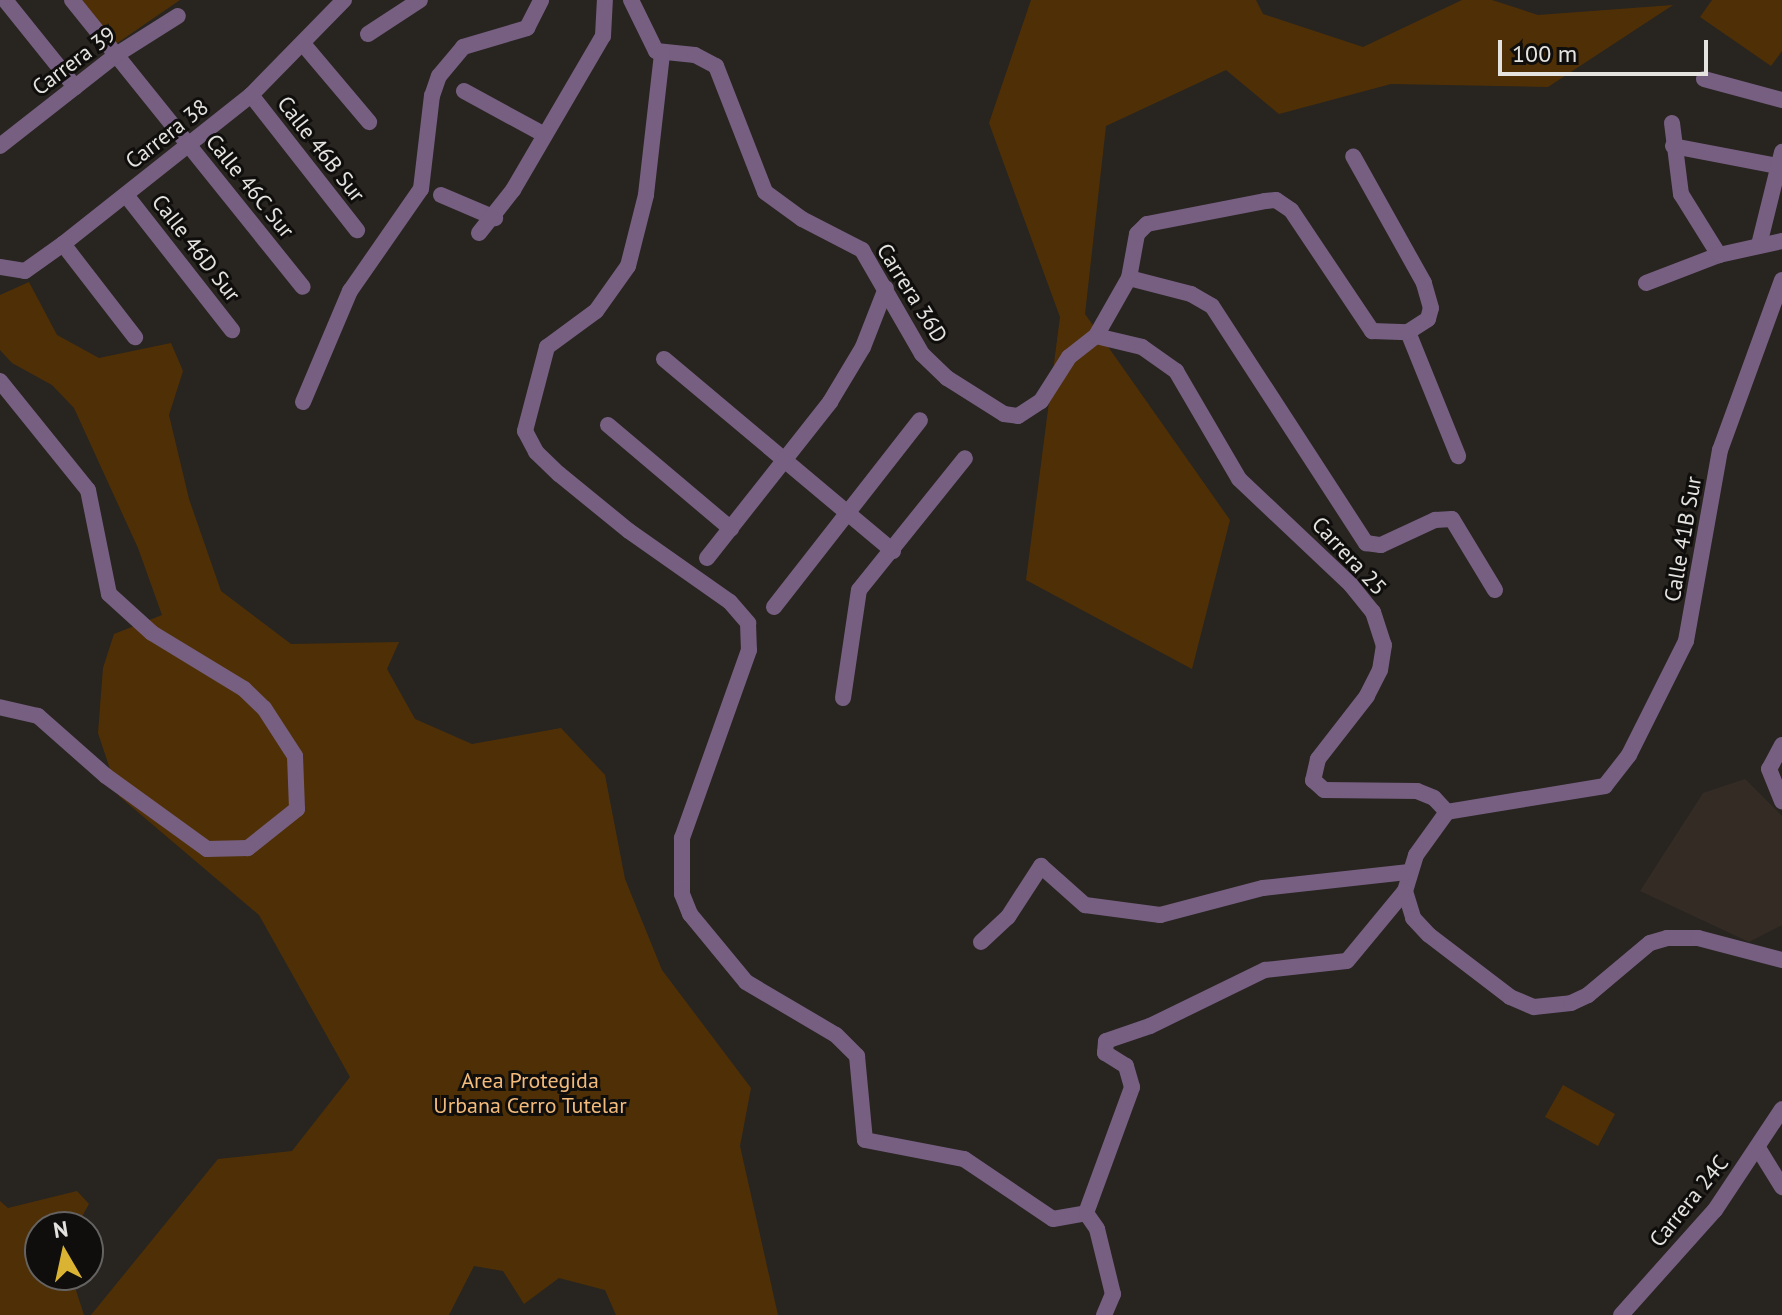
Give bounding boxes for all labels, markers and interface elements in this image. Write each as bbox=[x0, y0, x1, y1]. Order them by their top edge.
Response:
street label: Carrera 39 bbox=[27, 21, 121, 101]
scale bar bbox=[1502, 24, 1712, 74]
text: 100 m bbox=[1512, 38, 1577, 69]
street label: Calle 46B Sur bbox=[272, 91, 370, 207]
street label: Carrera 38 bbox=[120, 94, 214, 174]
street label: Calle 46C Sur bbox=[200, 129, 300, 243]
street label: Calle 46D Sur bbox=[146, 189, 246, 307]
street label: Carrera 36D bbox=[871, 239, 953, 347]
street label: Calle 41B Sur bbox=[1659, 474, 1707, 604]
street label: Carrera 25 bbox=[1306, 511, 1392, 601]
park label: Area Protegida Urbana Cerro Tutelar bbox=[433, 1067, 627, 1118]
street label: Carrera 24C bbox=[1644, 1150, 1734, 1252]
north arrow bbox=[24, 1211, 104, 1291]
text: N bbox=[51, 1214, 70, 1244]

